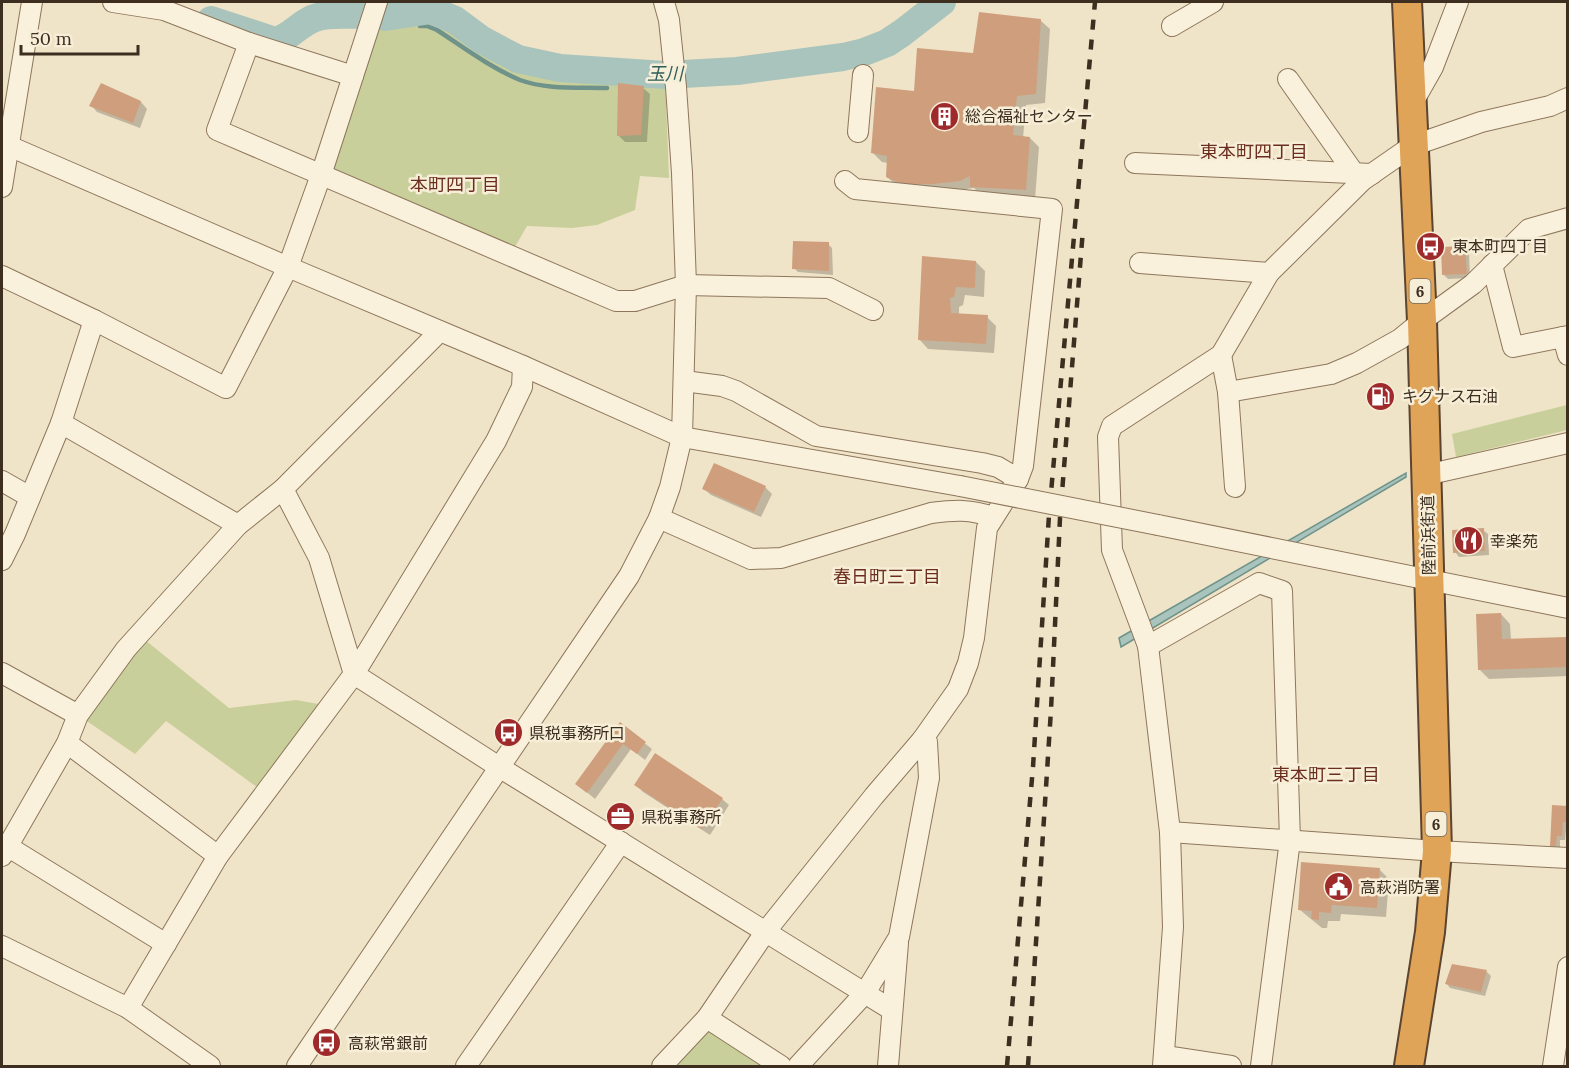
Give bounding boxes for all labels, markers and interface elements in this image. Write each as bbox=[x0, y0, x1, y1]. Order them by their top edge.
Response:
scale bar bbox=[21, 18, 138, 56]
text: 50 m bbox=[30, 27, 72, 50]
water label: 玉川 bbox=[647, 62, 685, 85]
building icon: 総合福祉センター bbox=[928, 100, 960, 132]
place label: 総合福祉センター bbox=[965, 106, 1093, 126]
district label: 東本町四丁目 bbox=[1200, 140, 1308, 163]
district label: 本町四丁目 bbox=[410, 173, 500, 196]
bus stop icon: 東本町四丁目 bbox=[1415, 230, 1447, 262]
place label: 東本町四丁目 bbox=[1452, 236, 1548, 256]
road number: 6 bbox=[1410, 279, 1430, 303]
fuel station icon: キグナス石油 bbox=[1365, 380, 1397, 412]
place label: キグナス石油 bbox=[1402, 386, 1498, 406]
street label: 陸前浜街道 bbox=[1417, 495, 1439, 575]
restaurant icon: 幸楽苑 bbox=[1453, 525, 1485, 557]
place label: 幸楽苑 bbox=[1490, 531, 1538, 551]
district label: 春日町三丁目 bbox=[833, 565, 941, 588]
bus stop icon: 県税事務所口 bbox=[492, 717, 524, 749]
place label: 県税事務所口 bbox=[529, 723, 625, 743]
district label: 東本町三丁目 bbox=[1272, 763, 1380, 786]
office icon: 県税事務所 bbox=[604, 801, 636, 833]
place label: 県税事務所 bbox=[641, 807, 721, 827]
road number: 6 bbox=[1426, 812, 1446, 836]
public building icon: 高萩消防署 bbox=[1323, 871, 1355, 903]
place label: 高萩消防署 bbox=[1360, 877, 1440, 897]
bus stop icon: 高萩常銀前 bbox=[311, 1027, 343, 1059]
place label: 高萩常銀前 bbox=[348, 1033, 428, 1053]

